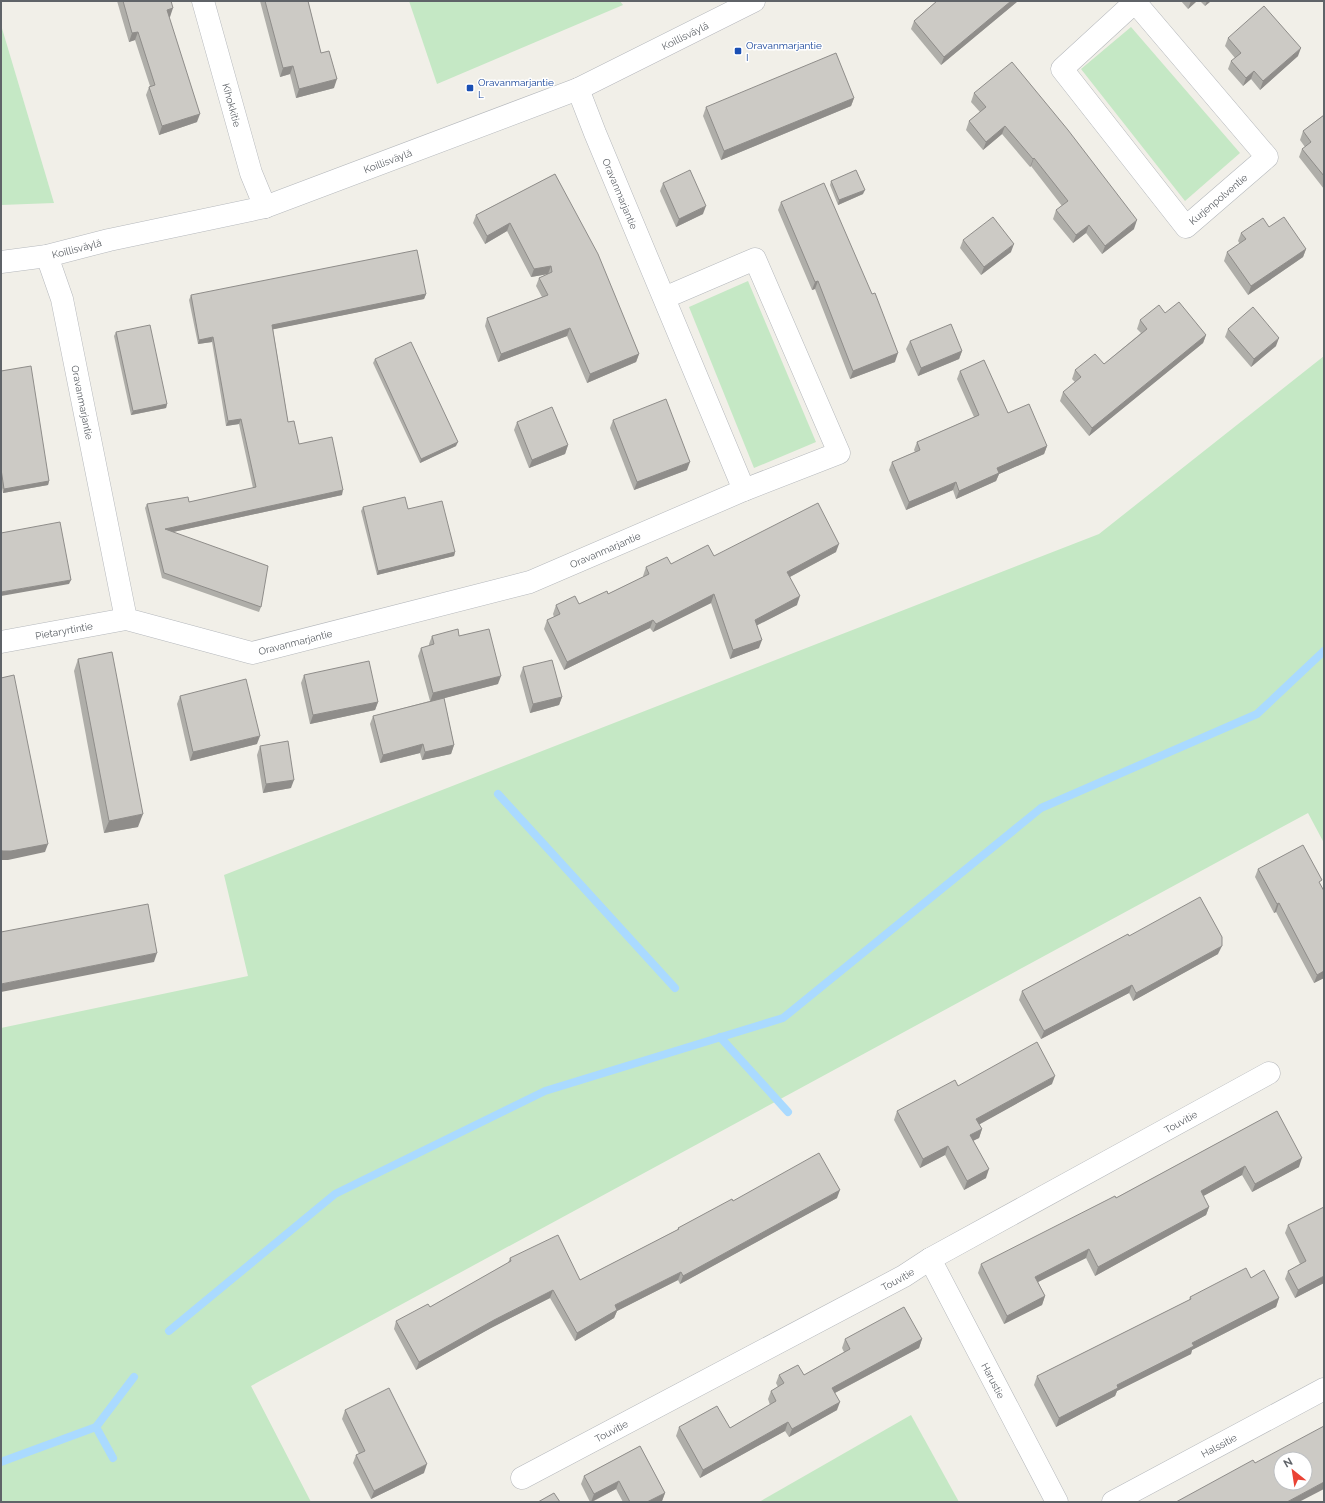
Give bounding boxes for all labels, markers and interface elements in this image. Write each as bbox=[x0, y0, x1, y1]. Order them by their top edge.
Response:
street label: Koillisväylä bbox=[660, 20, 710, 52]
place label: Oravanmarjantie I bbox=[746, 40, 822, 63]
marker: Oravanmarjantie I bbox=[733, 46, 743, 56]
place label: Oravanmarjantie L bbox=[478, 77, 554, 100]
street label: Kihokkitie bbox=[220, 82, 243, 128]
marker: Oravanmarjantie L bbox=[465, 83, 475, 93]
street label: Koillisväylä bbox=[362, 147, 414, 175]
street label: Oravanmarjantie bbox=[600, 157, 640, 231]
street label: Kurjenpolventie bbox=[1187, 172, 1250, 227]
street label: Koillisväylä bbox=[51, 237, 103, 261]
street label: Oravanmarjantie bbox=[69, 364, 95, 441]
street label: Oravanmarjantie bbox=[568, 530, 642, 570]
street label: Pietaryrtintie bbox=[34, 620, 94, 642]
street label: Oravanmarjantie bbox=[257, 628, 334, 657]
street label: Touvitie bbox=[1162, 1108, 1199, 1135]
street label: Touvitie bbox=[880, 1266, 916, 1293]
street label: Harustie bbox=[979, 1361, 1007, 1400]
street label: Touvitie bbox=[593, 1418, 630, 1444]
street label: Halssitie bbox=[1199, 1432, 1239, 1460]
north arrow bbox=[1273, 1451, 1313, 1491]
text: N bbox=[1281, 1455, 1295, 1471]

